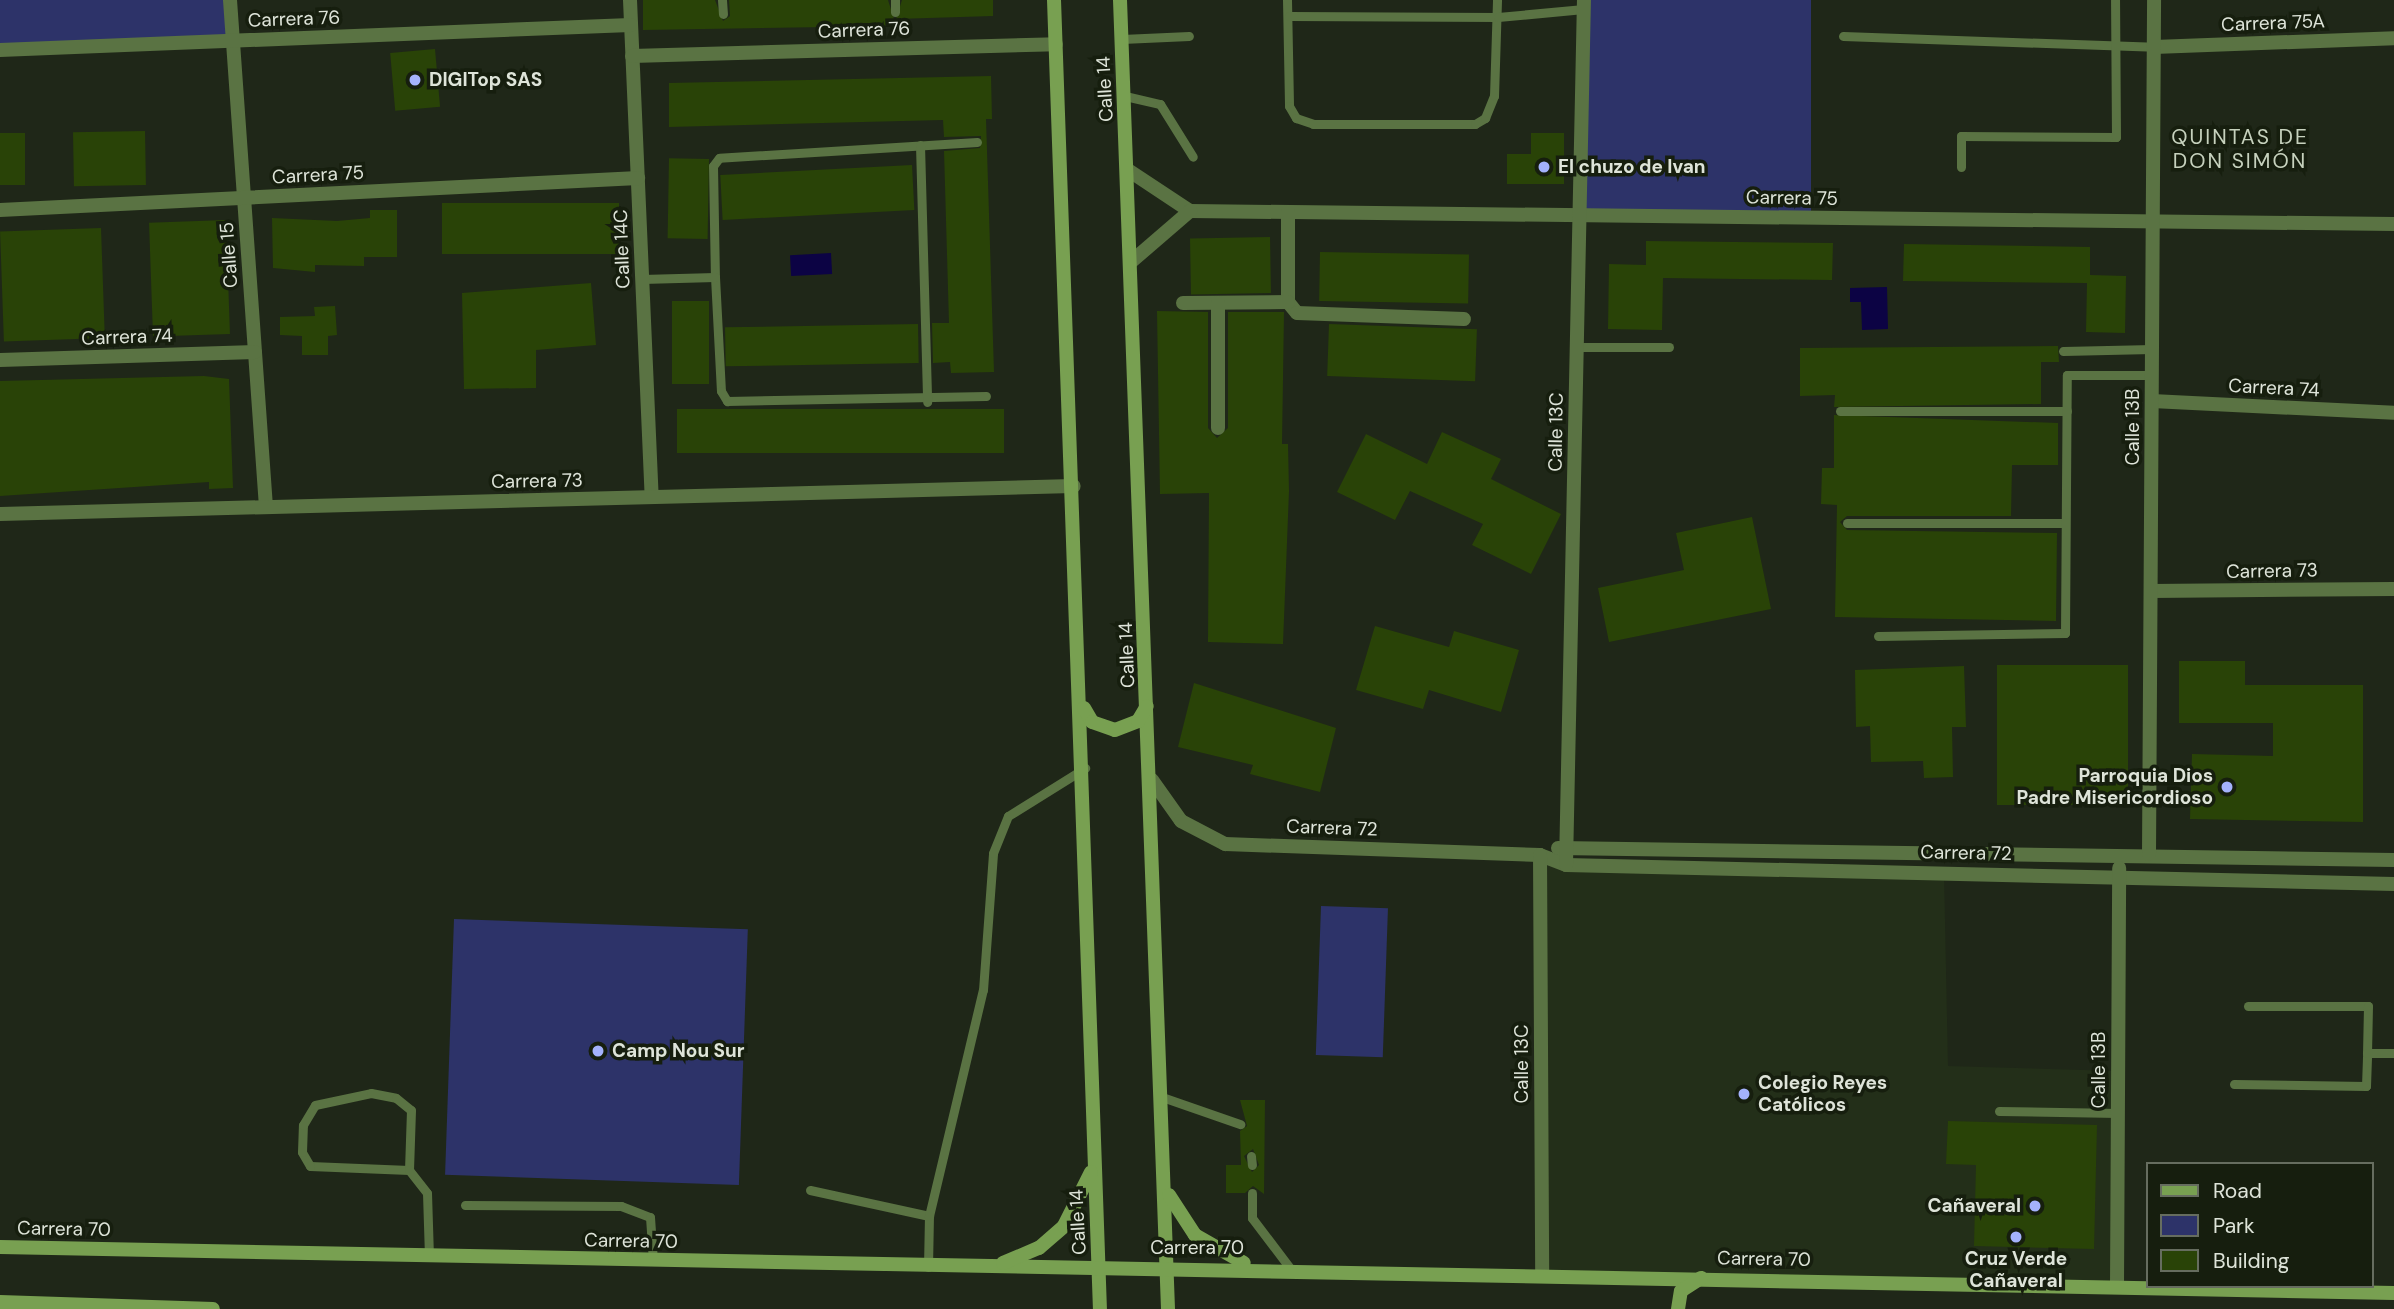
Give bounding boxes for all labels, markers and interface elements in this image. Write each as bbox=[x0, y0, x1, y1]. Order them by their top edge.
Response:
street label: Carrera 76 bbox=[247, 6, 341, 32]
street label: Carrera 75A bbox=[2221, 10, 2325, 36]
street label: Carrera 76 bbox=[817, 17, 911, 43]
street label: Calle 14 bbox=[1092, 56, 1118, 122]
place label: DIGITop SAS bbox=[429, 69, 542, 91]
marker: DIGITop SAS bbox=[407, 72, 423, 88]
district label: QUINTAS DE DON SIMÓN bbox=[2172, 124, 2308, 174]
place label: El chuzo de Ivan bbox=[1558, 156, 1705, 178]
marker: El chuzo de Ivan bbox=[1536, 159, 1552, 175]
street label: Carrera 75 bbox=[271, 161, 365, 189]
street label: Carrera 75 bbox=[1746, 186, 1838, 210]
street label: Calle 14C bbox=[609, 209, 635, 289]
street label: Calle 15 bbox=[215, 221, 243, 289]
street label: Carrera 74 bbox=[81, 324, 173, 350]
street label: Carrera 74 bbox=[2228, 374, 2320, 402]
street label: Calle 13B bbox=[2122, 389, 2144, 465]
street label: Calle 13C bbox=[1544, 392, 1568, 472]
street label: Carrera 73 bbox=[491, 469, 583, 493]
street label: Carrera 73 bbox=[2226, 559, 2318, 583]
street label: Calle 14 bbox=[1114, 622, 1140, 688]
place label: Parroquia Dios Padre Misericordioso bbox=[2017, 765, 2213, 809]
marker: Parroquia Dios Padre Misericordioso bbox=[2219, 779, 2235, 795]
street label: Carrera 72 bbox=[1286, 815, 1378, 841]
street label: Carrera 72 bbox=[1920, 841, 2012, 865]
street label: Calle 13C bbox=[1511, 1024, 1533, 1104]
street label: Calle 13B bbox=[2088, 1032, 2110, 1108]
place label: Camp Nou Sur bbox=[612, 1040, 745, 1062]
marker: Camp Nou Sur bbox=[590, 1043, 606, 1059]
place label: Colegio Reyes Católicos bbox=[1758, 1072, 1887, 1116]
marker: Colegio Reyes Católicos bbox=[1736, 1086, 1752, 1102]
legend bbox=[2146, 1162, 2373, 1288]
text: Road bbox=[2213, 1177, 2262, 1205]
street label: Calle 14 bbox=[1065, 1189, 1091, 1255]
place label: Cañaveral bbox=[1928, 1195, 2021, 1217]
marker: Cañaveral bbox=[2027, 1198, 2043, 1214]
text: Park bbox=[2213, 1212, 2254, 1240]
street label: Carrera 70 bbox=[17, 1217, 111, 1241]
street label: Carrera 70 bbox=[584, 1229, 678, 1253]
marker: Cruz Verde Cañaveral bbox=[2008, 1229, 2024, 1245]
street label: Carrera 70 bbox=[1150, 1237, 1244, 1259]
street label: Carrera 70 bbox=[1717, 1247, 1811, 1271]
text: Building bbox=[2213, 1247, 2289, 1275]
place label: Cruz Verde Cañaveral bbox=[1965, 1248, 2067, 1292]

